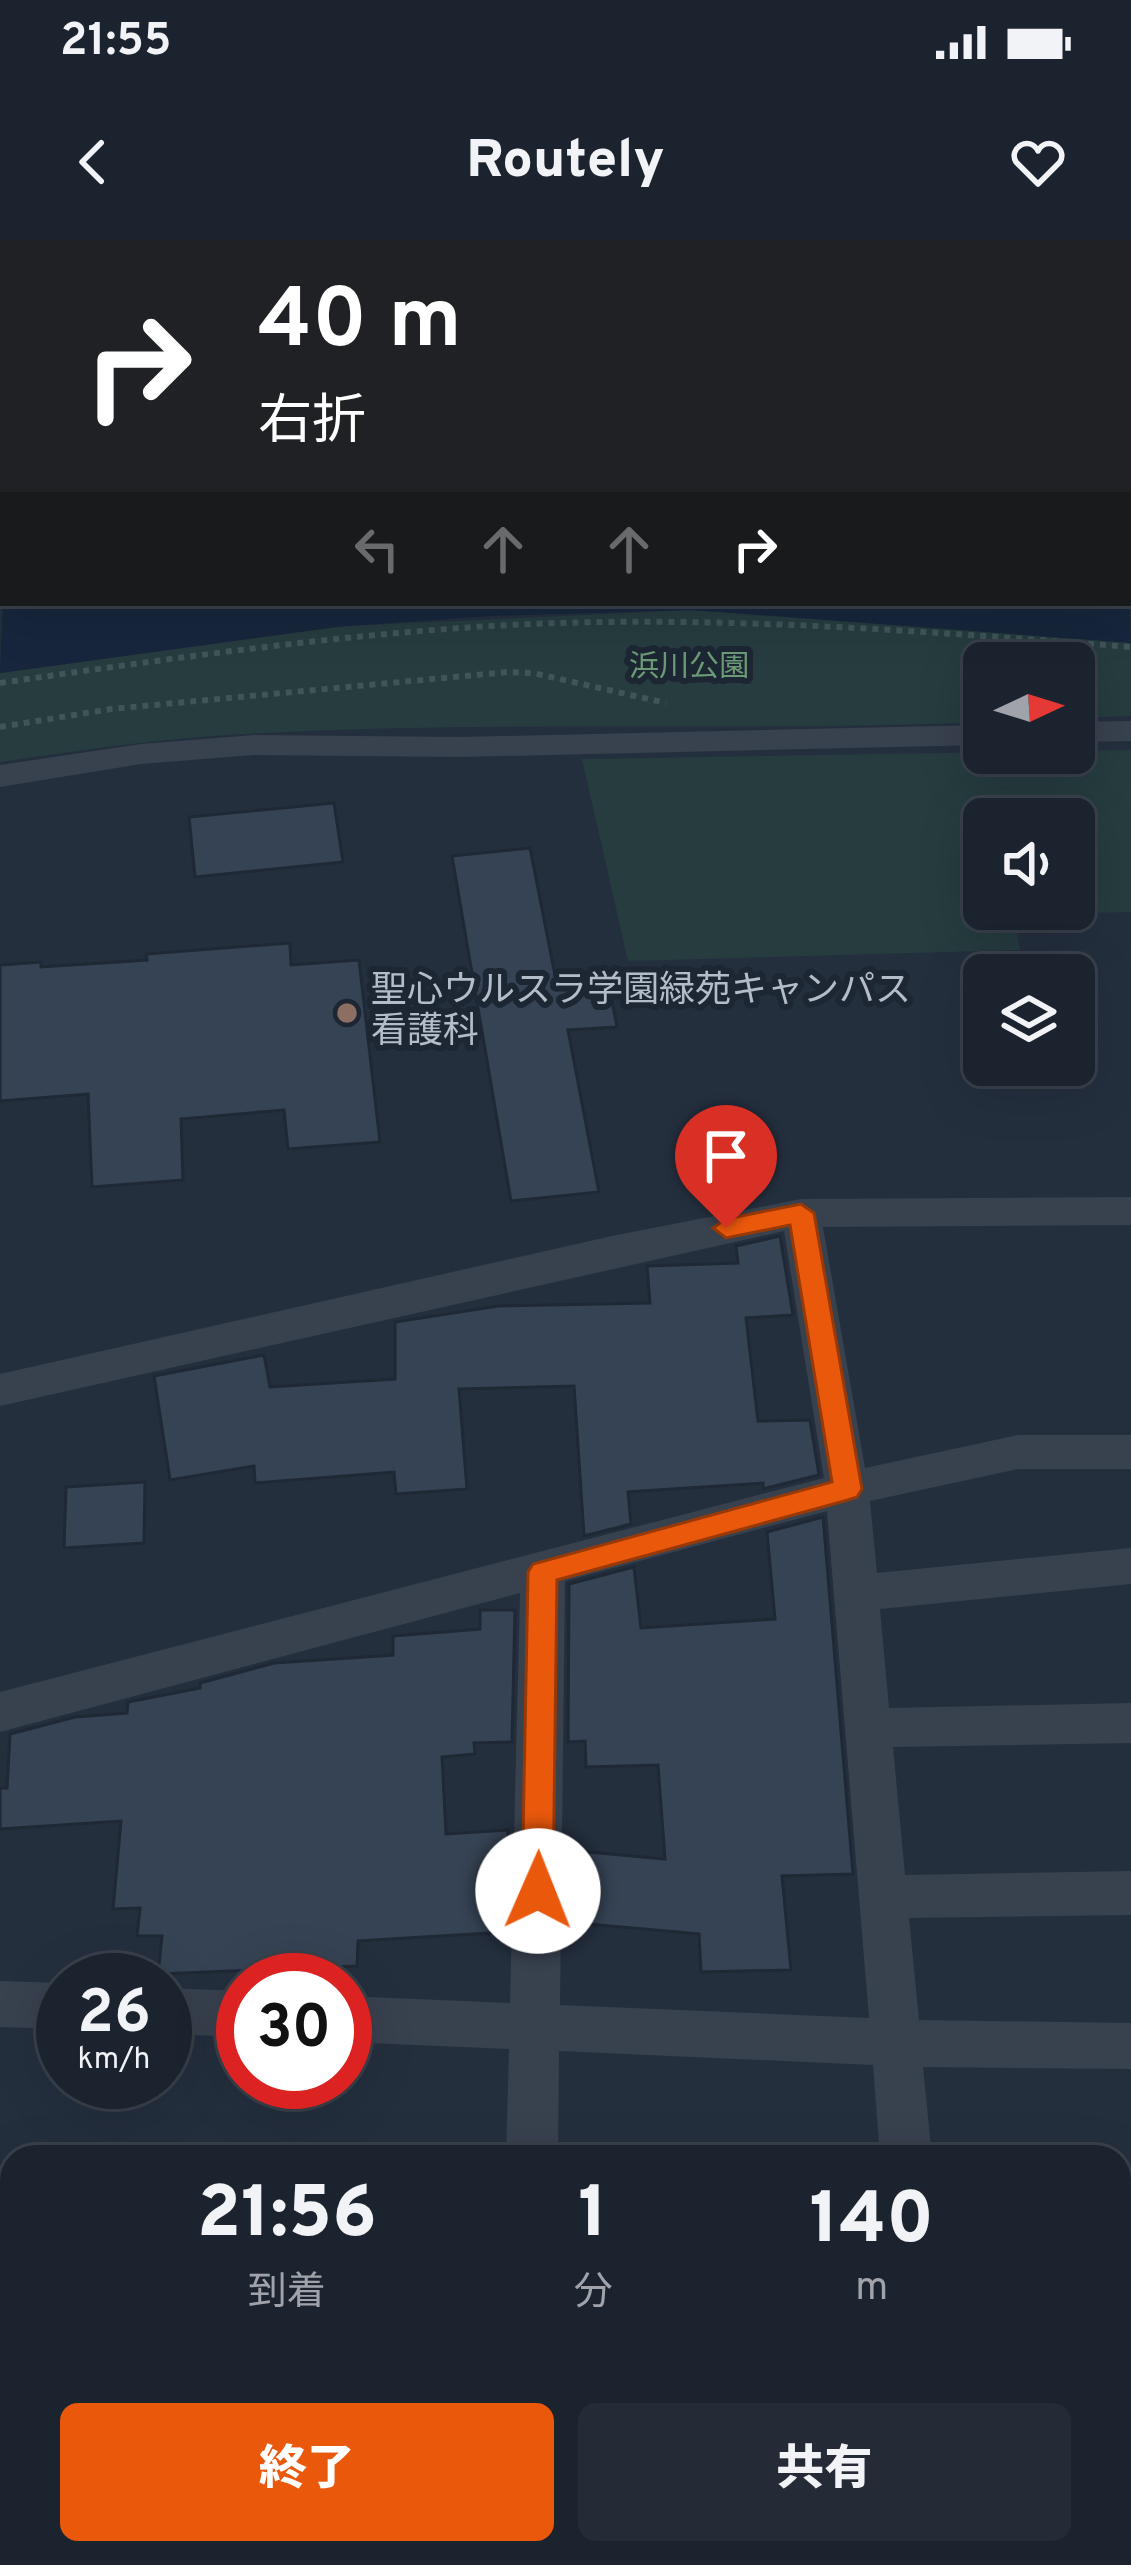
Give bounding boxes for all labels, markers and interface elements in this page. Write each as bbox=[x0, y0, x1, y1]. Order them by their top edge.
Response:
text: 21:55 bbox=[60, 14, 171, 71]
text: Routely bbox=[466, 128, 665, 197]
icon: back bbox=[60, 129, 126, 195]
icon: heart bbox=[1005, 129, 1071, 195]
text: 40 m bbox=[258, 271, 462, 377]
icon: right bbox=[60, 288, 216, 444]
text: 右折 bbox=[258, 390, 366, 459]
icon: left bbox=[344, 516, 410, 582]
icon: ahead bbox=[470, 516, 536, 582]
icon: ahead bbox=[596, 516, 662, 582]
icon: right bbox=[722, 516, 788, 582]
north arrow bbox=[963, 642, 1095, 774]
map controls bbox=[963, 642, 1095, 1086]
park label: 浜川公園 bbox=[629, 650, 749, 687]
button: sound bbox=[963, 798, 1095, 930]
button: layers bbox=[963, 954, 1095, 1086]
place label: 聖心ウルスラ学園緑苑キャンパス 看護科 bbox=[371, 969, 911, 1056]
marker: 聖心ウルスラ学園緑苑キャンパス 看護科 bbox=[334, 1000, 360, 1026]
pin bbox=[675, 1105, 777, 1228]
icon: arrive bbox=[693, 1123, 759, 1189]
position arrow bbox=[475, 1828, 601, 1954]
speed limit sign: 30 bbox=[216, 1953, 372, 2109]
text: 26 bbox=[77, 1978, 151, 2054]
text: km/h bbox=[78, 2042, 150, 2079]
text: 21:56 bbox=[197, 2171, 377, 2263]
text: 1 bbox=[578, 2171, 608, 2263]
text: 140 bbox=[809, 2177, 934, 2269]
text: m bbox=[855, 2265, 888, 2314]
text: 到着 bbox=[248, 2270, 326, 2319]
text: 分 bbox=[574, 2270, 613, 2319]
button: 終了 bbox=[60, 2403, 554, 2541]
button: 共有 bbox=[578, 2403, 1071, 2541]

